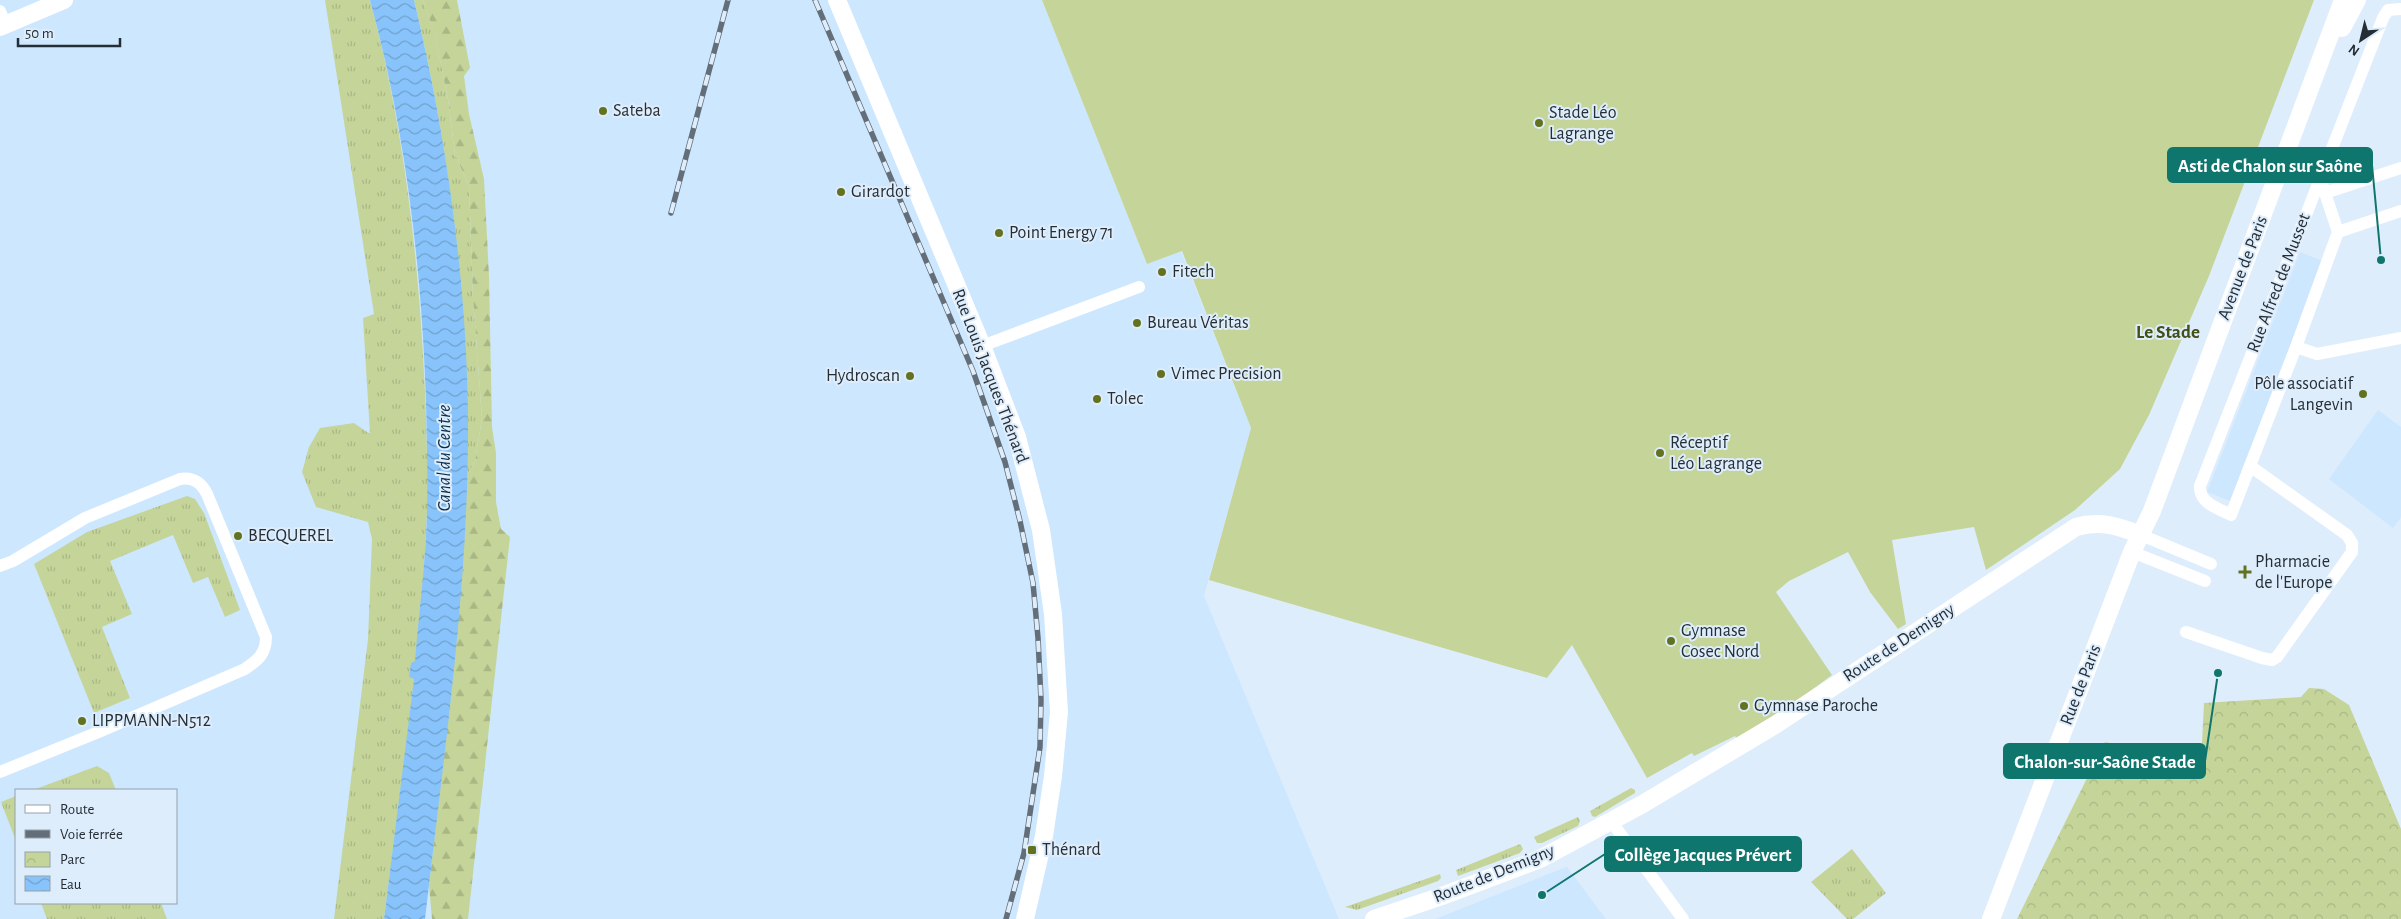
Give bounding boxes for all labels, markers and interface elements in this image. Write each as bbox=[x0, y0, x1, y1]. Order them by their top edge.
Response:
scale bar bbox=[18, 15, 120, 47]
north arrow bbox=[2336, 15, 2386, 65]
text: 50 m bbox=[25, 26, 54, 41]
text: N bbox=[2346, 41, 2362, 58]
place label: Sateba bbox=[613, 102, 661, 120]
place label: Stade Léo Lagrange bbox=[1549, 104, 1617, 143]
marker: Sateba bbox=[597, 105, 609, 117]
marker: Stade Léo Lagrange bbox=[1533, 117, 1545, 129]
callout: Asti de Chalon sur Saône bbox=[2168, 148, 2372, 182]
text: Asti de Chalon sur Saône bbox=[2178, 157, 2362, 176]
place label: Girardot bbox=[851, 183, 910, 201]
marker: Girardot bbox=[835, 186, 847, 198]
street label: Rue Alfred de Musset bbox=[2244, 211, 2314, 355]
street label: Avenue de Paris bbox=[2215, 213, 2271, 323]
place label: Point Energy 71 bbox=[1009, 224, 1114, 242]
marker: Point Energy 71 bbox=[993, 227, 1005, 239]
place label: Fitech bbox=[1172, 263, 1214, 281]
marker: Fitech bbox=[1156, 266, 1168, 278]
street label: Rue Louis Jacques Thénard bbox=[948, 286, 1032, 466]
place label: Bureau Véritas bbox=[1147, 314, 1249, 332]
marker: Bureau Véritas bbox=[1131, 317, 1143, 329]
district label: Le Stade bbox=[2136, 323, 2200, 342]
place label: Vimec Precision bbox=[1171, 365, 1282, 383]
place label: Hydroscan bbox=[826, 367, 900, 385]
marker: Vimec Precision bbox=[1155, 368, 1167, 380]
marker: Hydroscan bbox=[904, 370, 916, 382]
place label: Pôle associatif Langevin bbox=[2254, 375, 2355, 414]
marker: Pôle associatif Langevin bbox=[2357, 388, 2369, 400]
place label: Tolec bbox=[1107, 390, 1143, 408]
marker: Tolec bbox=[1091, 393, 1103, 405]
water label: Canal du Centre bbox=[435, 404, 454, 512]
place label: Réceptif Léo Lagrange bbox=[1670, 434, 1762, 473]
marker: Réceptif Léo Lagrange bbox=[1654, 447, 1666, 459]
place label: BECQUEREL bbox=[248, 527, 334, 545]
marker: BECQUEREL bbox=[232, 530, 244, 542]
place label: Pharmacie de l'Europe bbox=[2255, 553, 2332, 592]
marker: Pharmacie de l'Europe bbox=[2239, 566, 2251, 578]
street label: Route de Demigny bbox=[1840, 600, 1958, 686]
place label: Gymnase Cosec Nord bbox=[1681, 622, 1759, 661]
marker: Gymnase Cosec Nord bbox=[1665, 635, 1677, 647]
street label: Rue de Paris bbox=[2057, 642, 2105, 728]
place label: Gymnase Paroche bbox=[1754, 697, 1878, 715]
marker: Gymnase Paroche bbox=[1738, 700, 1750, 712]
place label: LIPPMANN-N512 bbox=[92, 712, 211, 730]
marker: LIPPMANN-N512 bbox=[76, 715, 88, 727]
callout: Chalon-sur-Saône Stade bbox=[2004, 744, 2205, 778]
text: Chalon-sur-Saône Stade bbox=[2014, 753, 2196, 772]
legend bbox=[15, 789, 178, 904]
text: Route bbox=[60, 802, 94, 817]
text: Voie ferrée bbox=[60, 827, 123, 842]
callout: Collège Jacques Prévert bbox=[1605, 837, 1801, 871]
place label: Thénard bbox=[1042, 841, 1101, 859]
street label: Route de Demigny bbox=[1431, 841, 1557, 906]
marker: Thénard bbox=[1026, 844, 1038, 856]
text: Collège Jacques Prévert bbox=[1615, 846, 1792, 865]
text: Parc bbox=[60, 852, 85, 867]
text: Eau bbox=[60, 877, 82, 892]

